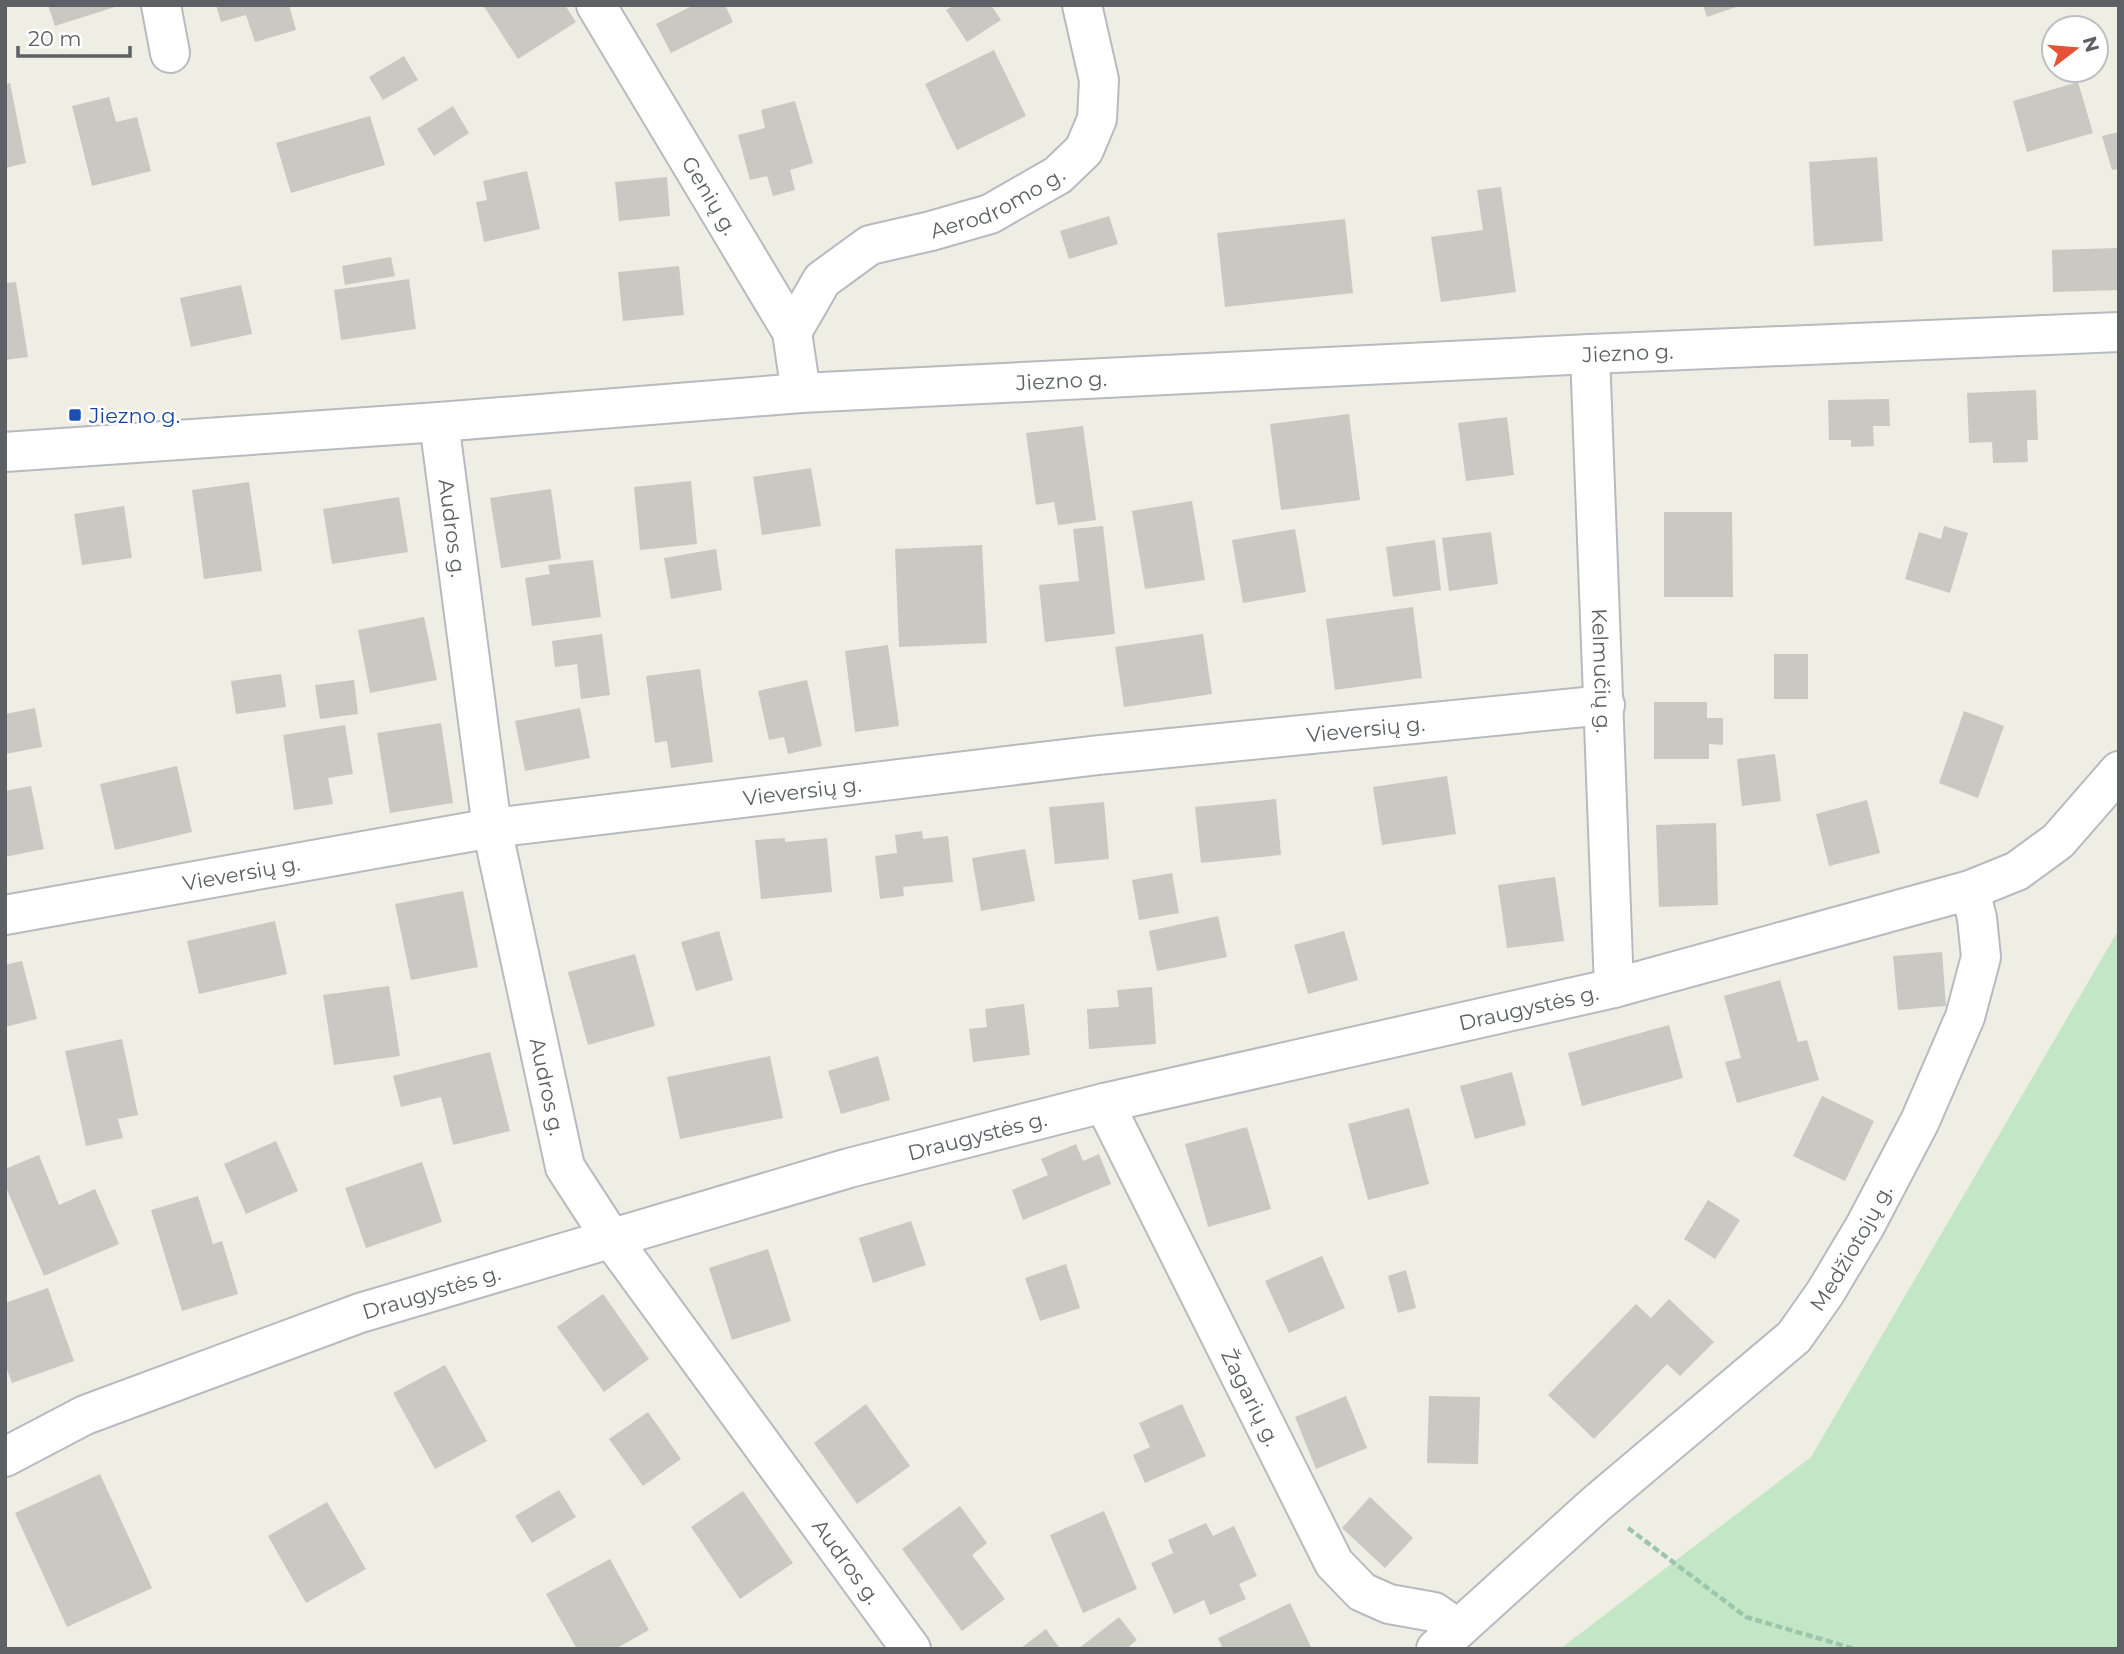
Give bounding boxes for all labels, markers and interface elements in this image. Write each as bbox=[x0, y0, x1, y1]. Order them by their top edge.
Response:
scale bar bbox=[18, 14, 130, 58]
north arrow bbox=[2040, 14, 2110, 84]
text: 20 m bbox=[28, 26, 82, 51]
text: N bbox=[2078, 34, 2104, 55]
street label: Genių g. bbox=[677, 152, 743, 239]
street label: Aerodromo g. bbox=[927, 163, 1070, 243]
street label: Jiezno g. bbox=[1581, 338, 1674, 367]
street label: Jiezno g. bbox=[1014, 365, 1108, 395]
place label: Jiezno g. bbox=[88, 403, 180, 428]
marker: Jiezno g. bbox=[67, 407, 83, 423]
street label: Audros g. bbox=[434, 477, 472, 579]
street label: Kelmučių g. bbox=[1587, 608, 1617, 734]
street label: Vieversių g. bbox=[1305, 710, 1426, 747]
street label: Vieversių g. bbox=[741, 771, 863, 810]
street label: Vieversių g. bbox=[180, 850, 302, 896]
street label: Draugystės g. bbox=[1456, 979, 1601, 1035]
street label: Audros g. bbox=[525, 1036, 570, 1138]
street label: Draugystės g. bbox=[905, 1106, 1049, 1165]
street label: Medžiotojų g. bbox=[1804, 1180, 1897, 1316]
street label: Draugystės g. bbox=[359, 1260, 503, 1324]
street label: Žagarių g. bbox=[1216, 1345, 1286, 1450]
street label: Audros g. bbox=[808, 1514, 886, 1609]

